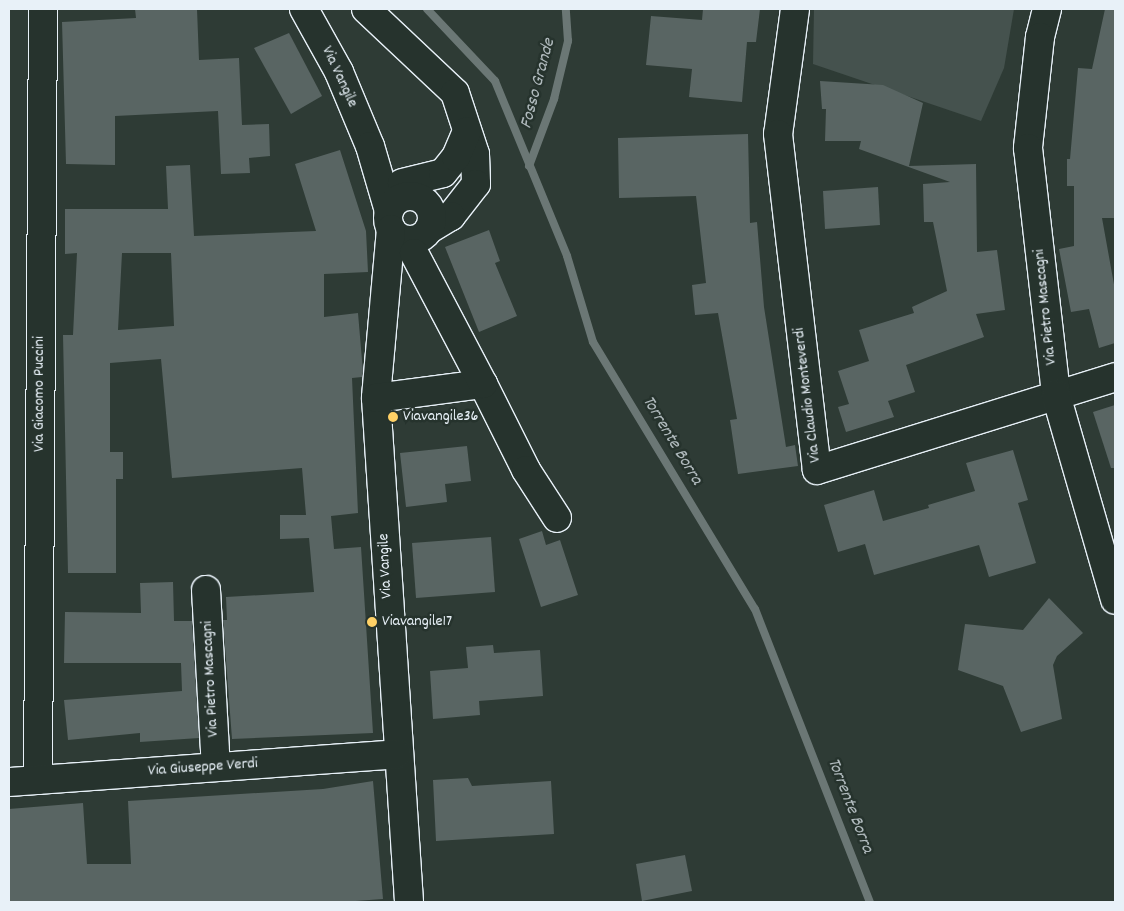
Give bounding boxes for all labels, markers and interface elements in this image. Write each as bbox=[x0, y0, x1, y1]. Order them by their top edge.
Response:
water label: Fosso Grande bbox=[517, 37, 561, 131]
street label: Via Vangile bbox=[317, 43, 361, 111]
street label: Via Pietro Mascagni bbox=[1030, 248, 1062, 366]
street label: Via Claudio Monteverdi bbox=[790, 326, 826, 464]
street label: Via Giacomo Puccini bbox=[30, 336, 50, 452]
water label: Torrente Borra bbox=[636, 392, 706, 490]
place label: Viavangile36 bbox=[403, 407, 478, 427]
marker: Viavangile36 bbox=[387, 411, 399, 423]
street label: Via Vangile bbox=[375, 533, 397, 599]
place label: Viavangile17 bbox=[382, 612, 452, 632]
marker: Viavangile17 bbox=[366, 616, 378, 628]
street label: Via Pietro Mascagni bbox=[198, 620, 224, 738]
street label: Via Giuseppe Verdi bbox=[147, 755, 259, 781]
water label: Torrente Borra bbox=[821, 755, 877, 857]

